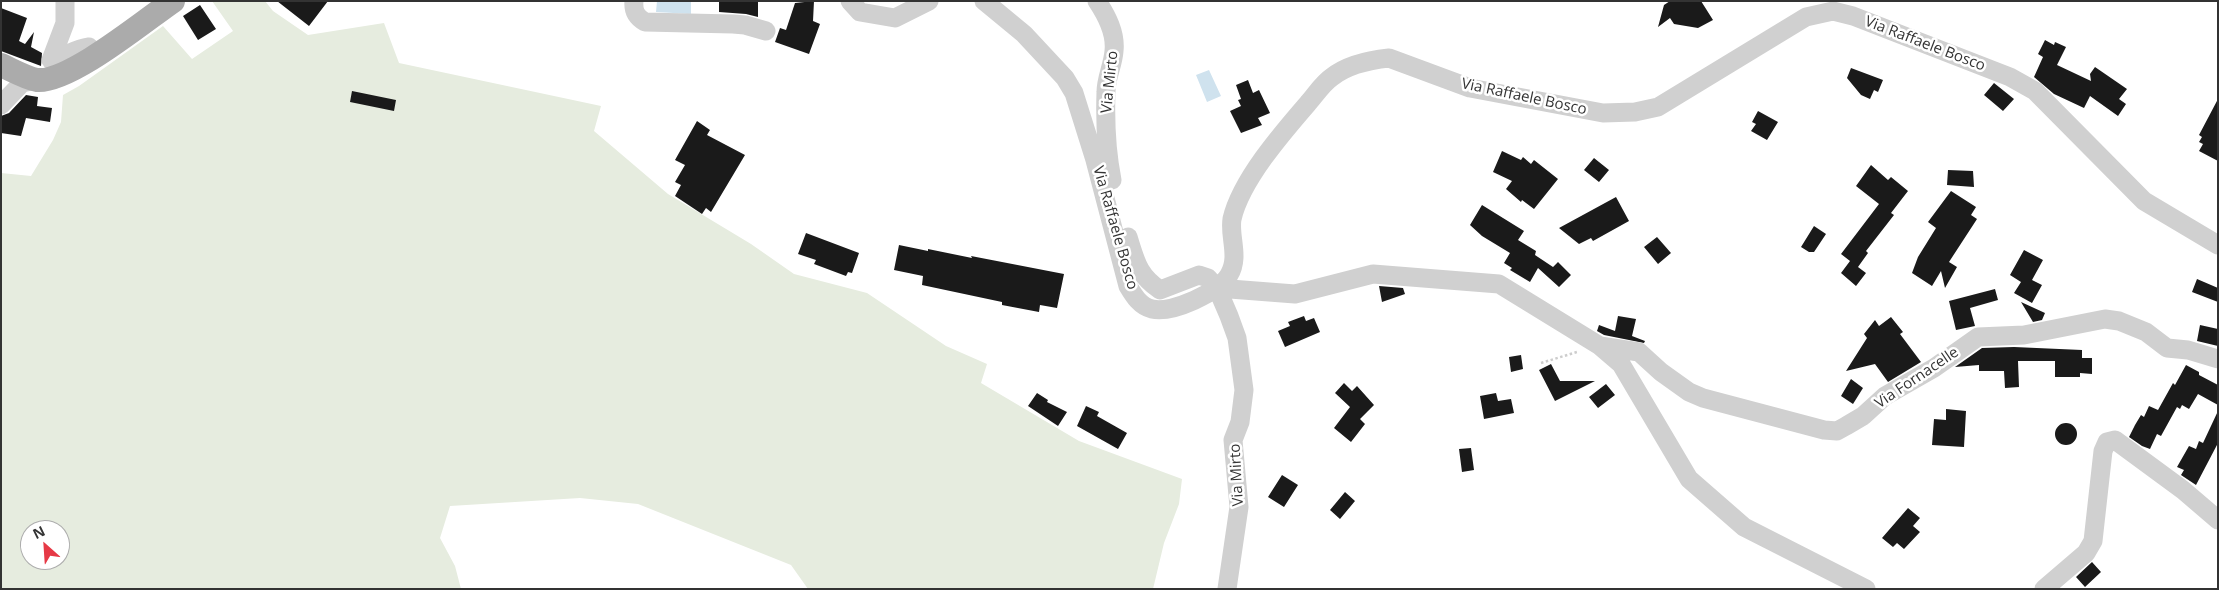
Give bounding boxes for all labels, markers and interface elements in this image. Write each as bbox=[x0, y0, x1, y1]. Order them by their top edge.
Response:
street label: Via Raffaele Bosco bbox=[1862, 13, 1988, 75]
street label: Via Mirto bbox=[1098, 50, 1122, 114]
street label: Via Raffaele Bosco bbox=[1460, 75, 1588, 119]
street label: Via Raffaele Bosco bbox=[1089, 164, 1141, 292]
street label: Via Fornacelle bbox=[1872, 343, 1962, 413]
street label: Via Mirto bbox=[1226, 443, 1248, 507]
north arrow bbox=[20, 520, 70, 570]
text: N bbox=[29, 521, 48, 543]

